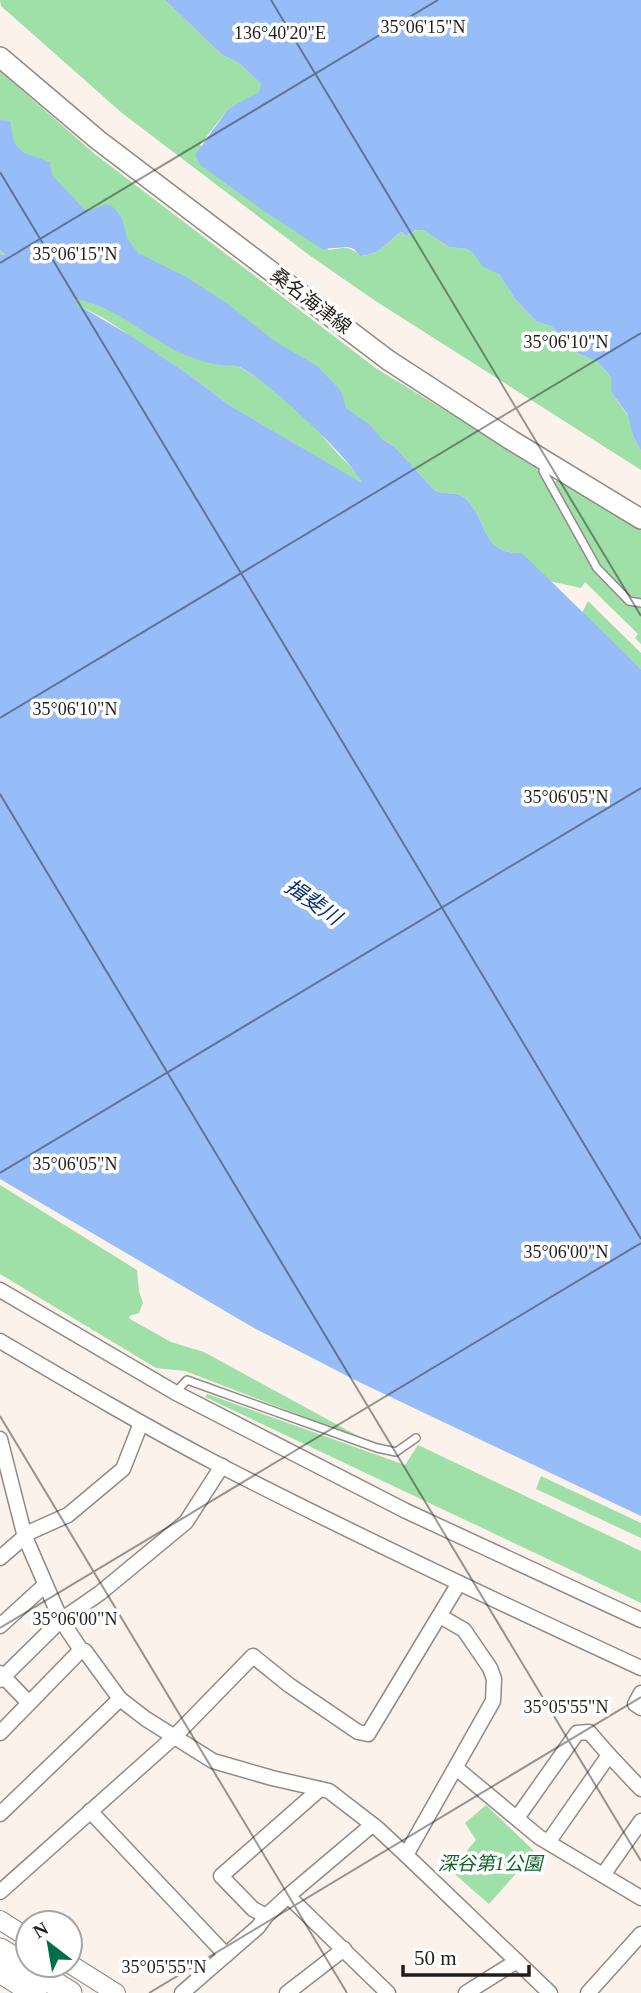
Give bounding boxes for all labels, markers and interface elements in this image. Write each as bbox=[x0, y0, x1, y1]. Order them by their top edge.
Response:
text: 35°06'15"N bbox=[381, 17, 465, 37]
text: 136°40'20"E bbox=[234, 23, 326, 43]
text: 35°06'15"N bbox=[33, 244, 117, 264]
street label: 桑名海津線 bbox=[267, 264, 355, 338]
text: 35°06'10"N bbox=[524, 332, 608, 352]
text: 35°06'10"N bbox=[33, 699, 117, 719]
text: 35°06'05"N bbox=[524, 787, 608, 807]
water label: 揖斐川 bbox=[280, 874, 347, 931]
text: 35°06'05"N bbox=[33, 1154, 117, 1174]
text: 35°06'00"N bbox=[524, 1242, 608, 1262]
text: 35°06'00"N bbox=[33, 1609, 117, 1629]
text: 35°05'55"N bbox=[524, 1697, 608, 1717]
park label: 深谷第1公園 bbox=[438, 1853, 545, 1874]
north arrow bbox=[14, 1909, 84, 1979]
text: N bbox=[29, 1917, 52, 1942]
scale bar bbox=[403, 1934, 529, 1978]
text: 50 m bbox=[414, 1946, 457, 1970]
text: 35°05'55"N bbox=[122, 1957, 206, 1977]

